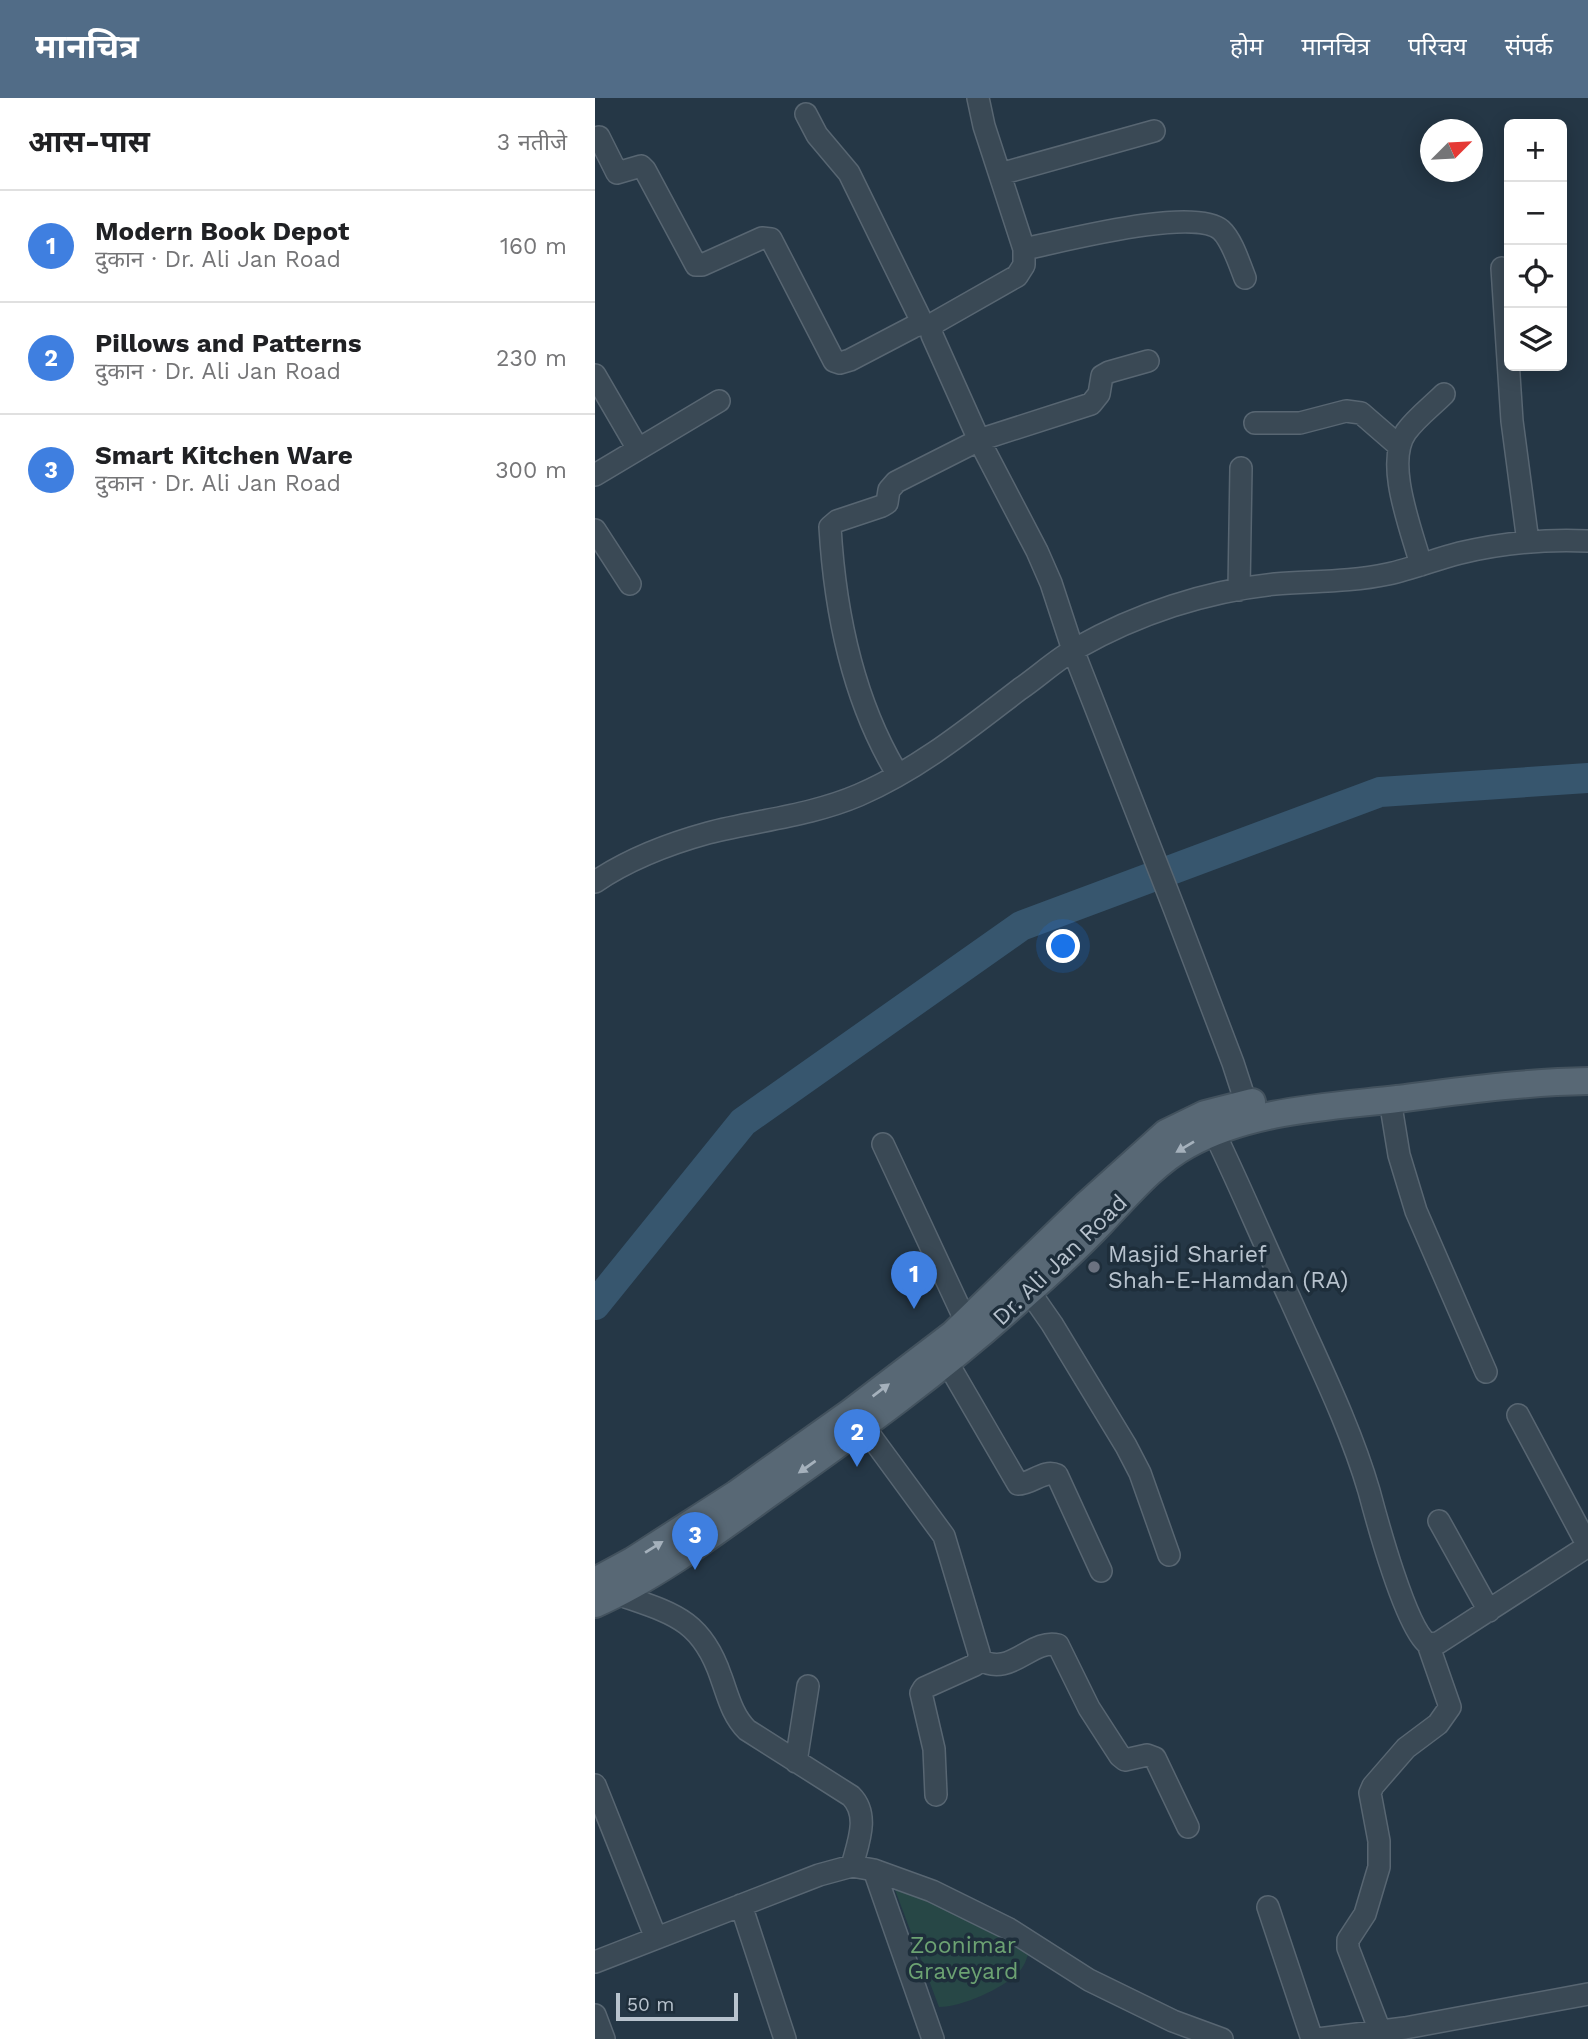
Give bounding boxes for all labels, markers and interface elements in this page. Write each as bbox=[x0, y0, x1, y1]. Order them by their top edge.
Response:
text: मानचित्र bbox=[35, 27, 139, 66]
text: होम bbox=[1230, 33, 1263, 61]
text: मानचित्र bbox=[1301, 33, 1370, 61]
text: परिचय bbox=[1408, 33, 1467, 61]
text: संपर्क bbox=[1505, 33, 1553, 61]
north arrow bbox=[1420, 119, 1483, 182]
map controls bbox=[1504, 119, 1567, 371]
button: + bbox=[1504, 119, 1567, 182]
text: आस-पास bbox=[28, 124, 150, 159]
text: 3 नतीजे bbox=[497, 129, 567, 156]
button: − bbox=[1504, 182, 1567, 245]
text: Modern Book Depot bbox=[95, 216, 349, 246]
text: 1 bbox=[46, 233, 56, 260]
text: 160 m bbox=[500, 233, 567, 260]
button: locate bbox=[1504, 245, 1567, 308]
text: दुकान · Dr. Ali Jan Road bbox=[95, 246, 341, 273]
button: layers bbox=[1504, 308, 1567, 371]
text: Pillows and Patterns bbox=[95, 328, 362, 358]
text: 2 bbox=[44, 345, 58, 372]
text: 230 m bbox=[496, 345, 567, 372]
text: दुकान · Dr. Ali Jan Road bbox=[95, 358, 341, 385]
text: Smart Kitchen Ware bbox=[95, 440, 353, 470]
text: 3 bbox=[44, 457, 58, 484]
text: 300 m bbox=[495, 457, 567, 484]
text: दुकान · Dr. Ali Jan Road bbox=[95, 470, 341, 497]
your location bbox=[1046, 929, 1080, 963]
one-way arrow bbox=[1176, 1141, 1195, 1153]
street label: Dr. Ali Jan Road bbox=[987, 1189, 1133, 1331]
place label: Masjid Sharief Shah-E-Hamdan (RA) bbox=[1108, 1241, 1348, 1294]
pin: 1 bbox=[891, 1251, 937, 1309]
marker: Masjid Sharief Shah-E-Hamdan (RA) bbox=[1086, 1259, 1102, 1275]
one-way arrow bbox=[872, 1383, 890, 1397]
pin: 2 bbox=[834, 1409, 880, 1467]
one-way arrow bbox=[798, 1460, 816, 1474]
pin: 3 bbox=[672, 1512, 718, 1570]
one-way arrow bbox=[644, 1541, 664, 1554]
park label: Zoonimar Graveyard bbox=[907, 1932, 1019, 1985]
scale bar bbox=[616, 1990, 739, 2022]
text: 50 m bbox=[627, 1993, 674, 2016]

